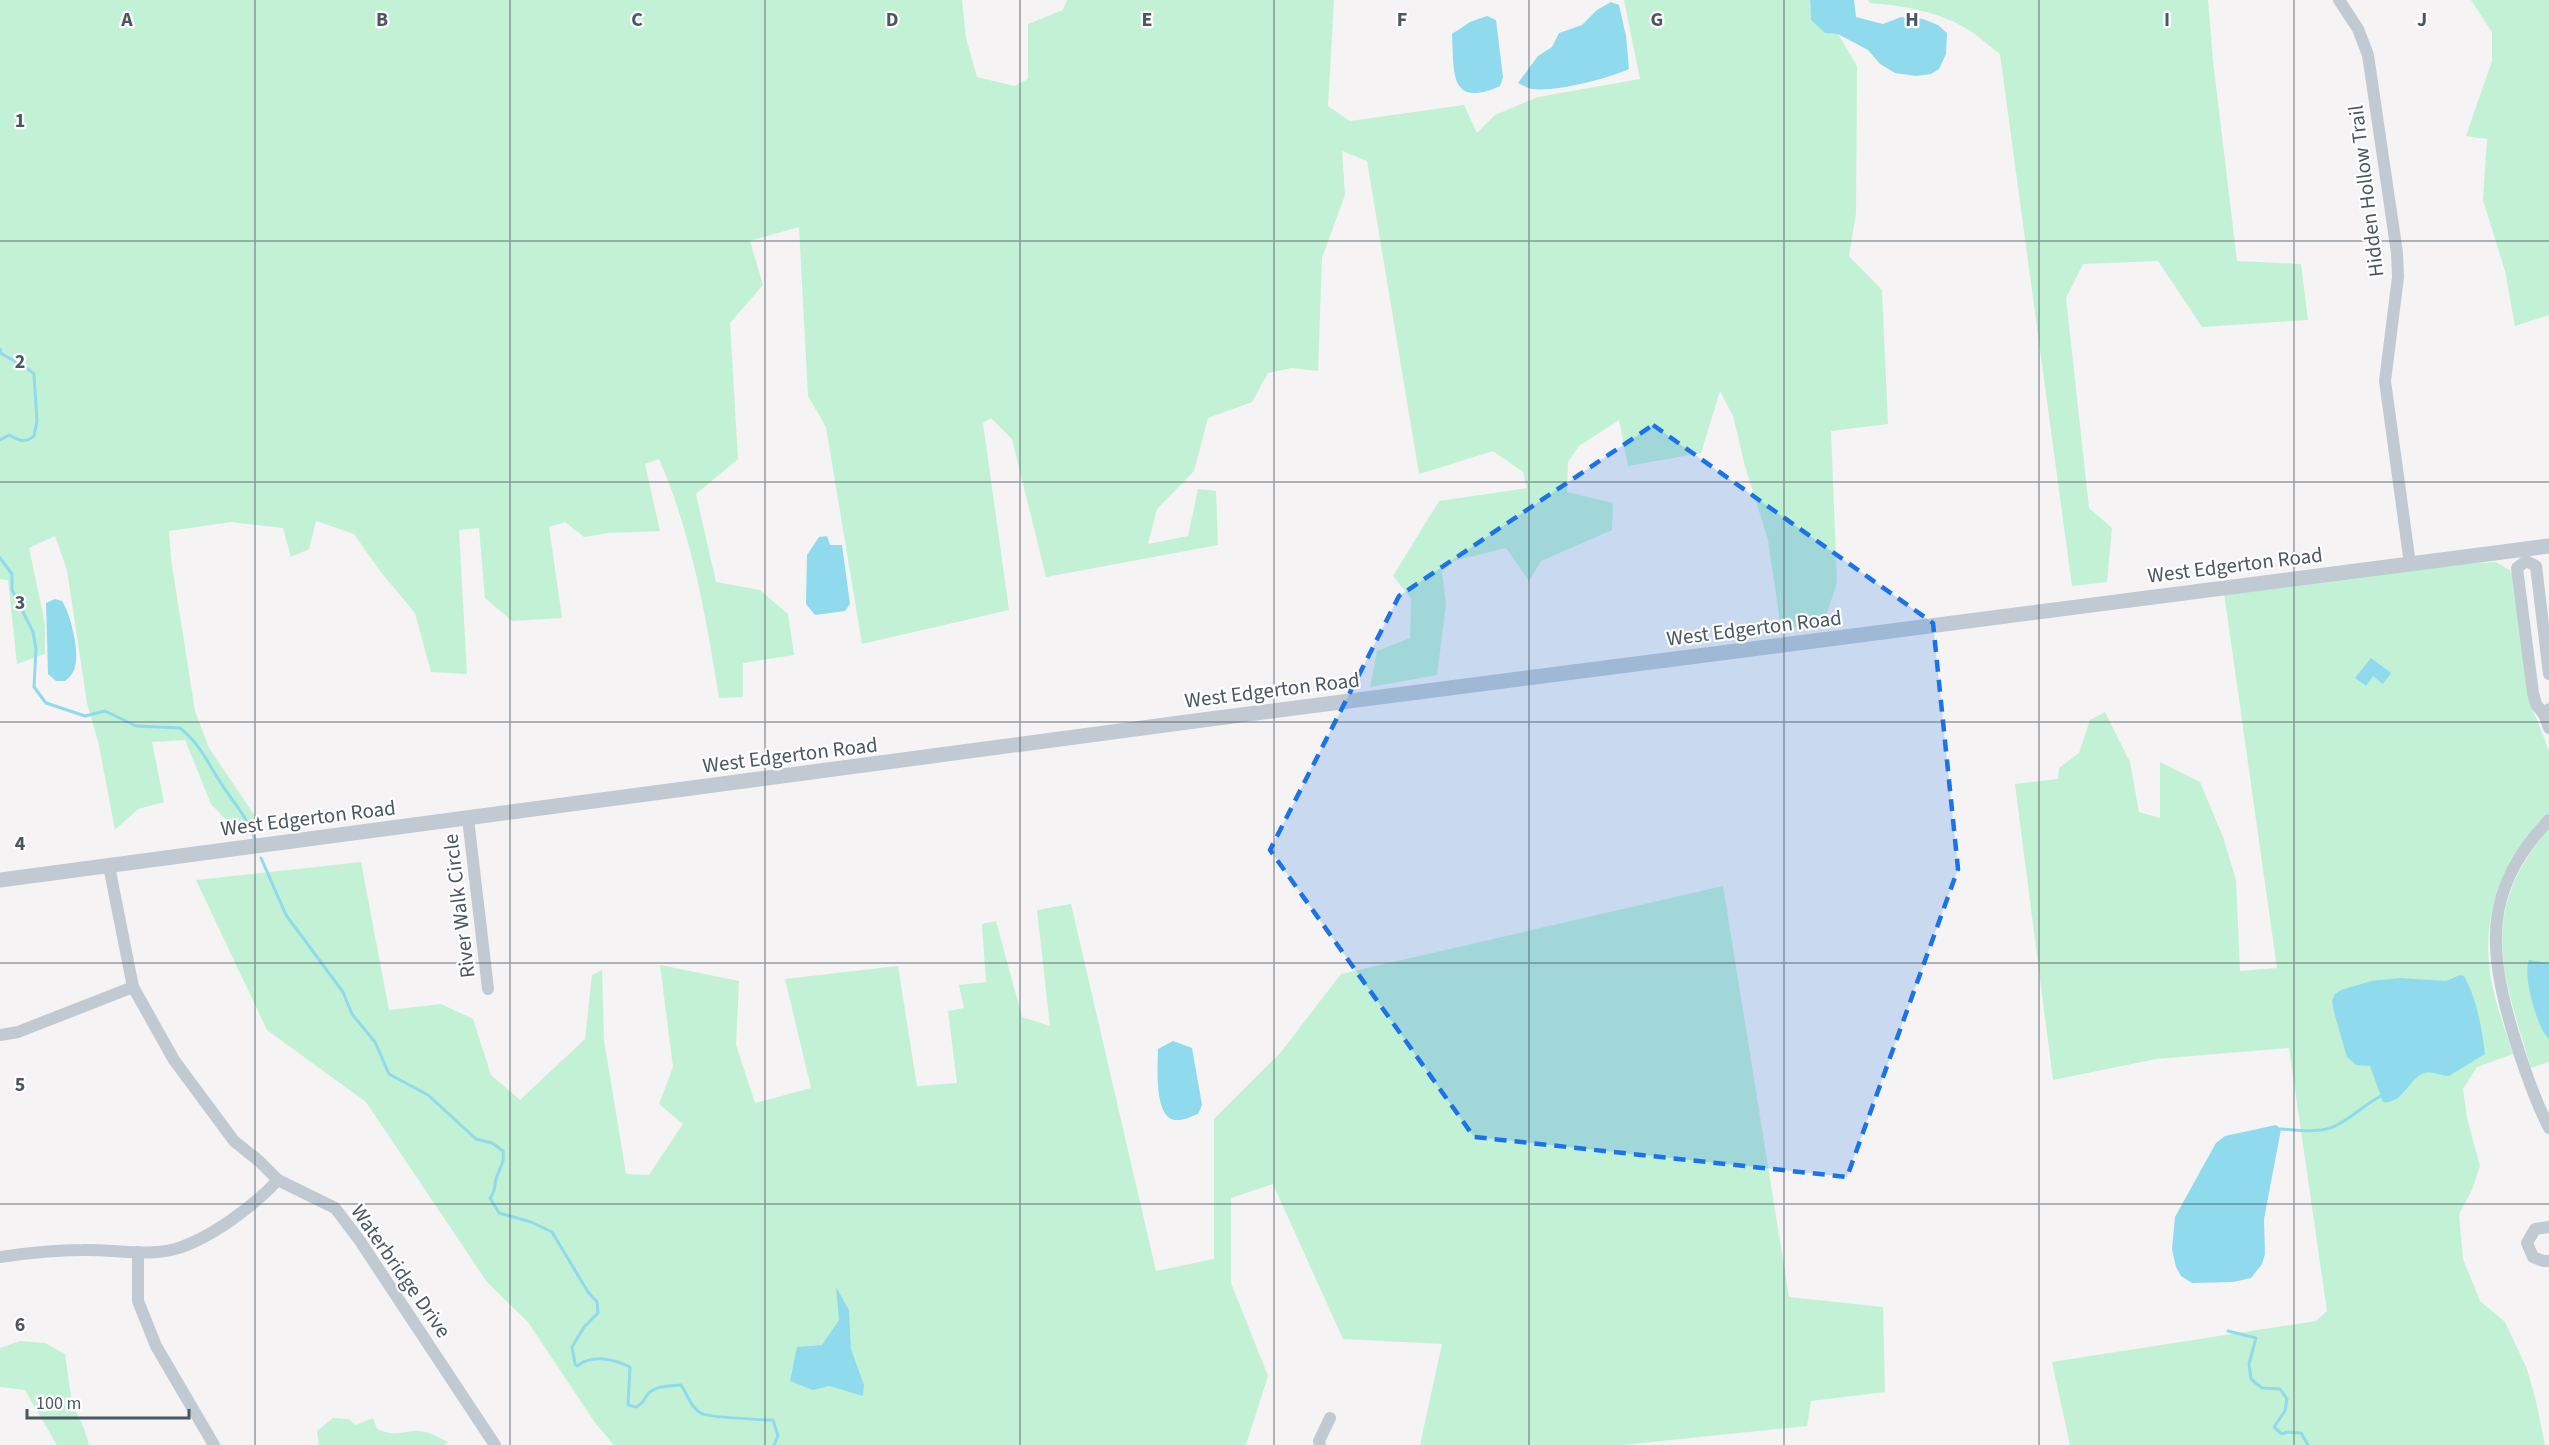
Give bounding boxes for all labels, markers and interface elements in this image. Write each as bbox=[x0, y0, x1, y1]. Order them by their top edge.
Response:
text: A bbox=[120, 6, 133, 34]
text: B bbox=[376, 6, 388, 34]
text: C bbox=[631, 6, 643, 34]
text: D bbox=[886, 6, 898, 34]
text: E bbox=[1142, 6, 1152, 34]
text: F bbox=[1397, 6, 1407, 34]
text: G bbox=[1651, 6, 1663, 34]
text: H bbox=[1905, 6, 1919, 34]
text: I bbox=[2164, 6, 2170, 34]
text: J bbox=[2417, 6, 2427, 34]
street label: Hidden Hollow Trail bbox=[2341, 103, 2391, 279]
text: 1 bbox=[15, 107, 25, 135]
text: 2 bbox=[15, 348, 25, 376]
street label: West Edgerton Road bbox=[2146, 539, 2324, 591]
text: 3 bbox=[15, 589, 25, 617]
street label: West Edgerton Road bbox=[1665, 602, 1843, 654]
street label: West Edgerton Road bbox=[1183, 664, 1361, 716]
street label: West Edgerton Road bbox=[701, 729, 879, 781]
street label: West Edgerton Road bbox=[219, 792, 397, 844]
text: 4 bbox=[15, 830, 26, 858]
street label: River Walk Circle bbox=[435, 832, 483, 980]
text: 5 bbox=[15, 1071, 25, 1099]
street label: Waterbridge Drive bbox=[344, 1198, 458, 1344]
text: 6 bbox=[15, 1311, 25, 1339]
scale bar bbox=[27, 1382, 189, 1420]
text: 100 m bbox=[36, 1391, 81, 1416]

